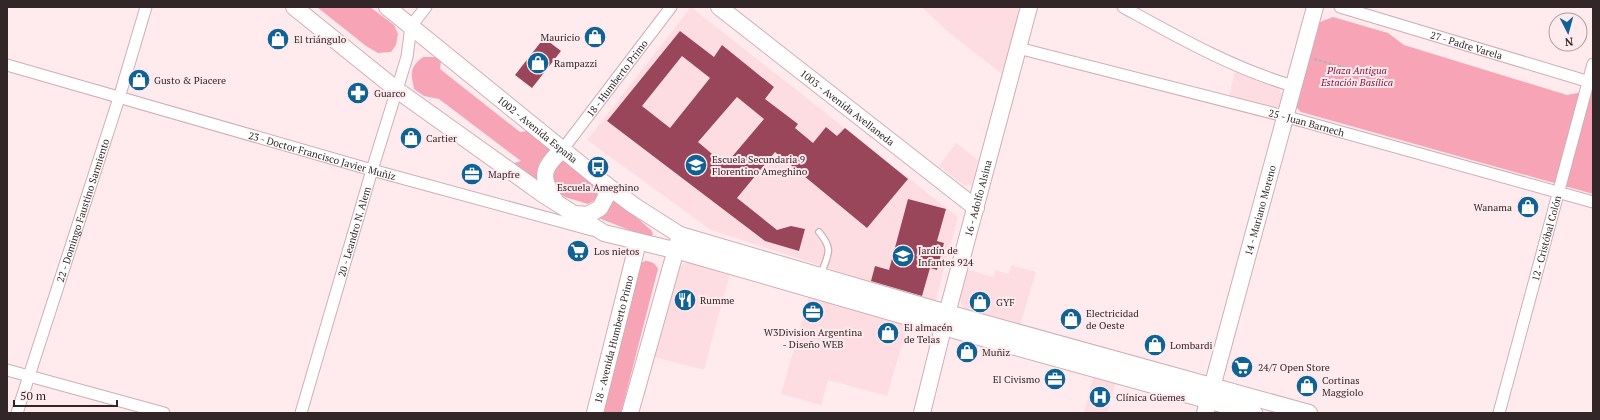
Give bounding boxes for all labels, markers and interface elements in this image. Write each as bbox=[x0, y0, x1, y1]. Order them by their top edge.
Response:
north arrow bbox=[1548, 12, 1588, 52]
shop icon: Mauricio bbox=[582, 24, 608, 50]
shop icon: El triángulo bbox=[265, 26, 291, 52]
street label: 27 - Padre Varela bbox=[1429, 28, 1504, 62]
place label: Mauricio bbox=[540, 31, 580, 44]
place label: El triángulo bbox=[294, 33, 347, 46]
text: N bbox=[1564, 35, 1574, 49]
street label: 18 - Humberto Primo bbox=[584, 37, 651, 120]
shop icon: Rampazzi bbox=[525, 50, 551, 76]
place label: Rampazzi bbox=[554, 57, 597, 70]
park label: Plaza Antigua Estación Basílica bbox=[1320, 64, 1393, 89]
shop icon: Gusto & Piacere bbox=[126, 67, 152, 93]
street label: 1003 - Avenida Avellaneda bbox=[797, 67, 897, 149]
place label: Gusto & Piacere bbox=[154, 74, 226, 87]
pharmacy icon: Guarco bbox=[345, 80, 371, 106]
place label: Guarco bbox=[374, 87, 406, 100]
street label: 1002 - Avenida España bbox=[495, 93, 580, 166]
street label: 25 - Juan Barnech bbox=[1267, 106, 1346, 140]
shop icon: Cartier bbox=[398, 125, 424, 151]
street label: 23 - Doctor Francisco Javier Muñiz bbox=[247, 129, 397, 183]
place label: Cartier bbox=[426, 132, 457, 145]
street label: 22 - Domingo Faustino Sarmiento bbox=[54, 137, 113, 284]
school or university icon: Escuela Secundaria 9 Florentino Ameghino bbox=[683, 152, 709, 178]
place label: Escuela Secundaria 9 Florentino Ameghino bbox=[712, 153, 808, 178]
bus stop icon: Escuela Ameghino bbox=[585, 154, 611, 180]
street label: 16 - Adolfo Alsina bbox=[962, 158, 995, 238]
office icon: Mapfre bbox=[459, 161, 485, 187]
street label: 14 - Mariano Moreno bbox=[1242, 163, 1279, 257]
place label: Mapfre bbox=[488, 168, 520, 181]
place label: Escuela Ameghino bbox=[557, 181, 639, 194]
street label: 20 - Leandro N. Alem bbox=[335, 185, 374, 278]
shop icon: Wanama bbox=[1515, 194, 1541, 220]
street label: 12 - Cristóbal Colón bbox=[1529, 194, 1564, 283]
place label: Wanama bbox=[1474, 201, 1512, 214]
supermarket icon: Los nietos bbox=[565, 238, 591, 264]
school or university icon: Jardín de Infantes 924 bbox=[890, 243, 916, 269]
place label: Jardín de Infantes 924 bbox=[918, 244, 974, 269]
place label: Los nietos bbox=[594, 245, 639, 258]
street label: 18 - Avenida Humberto Primo bbox=[592, 274, 636, 405]
restaurant icon: Rumme bbox=[672, 287, 698, 313]
shop icon: GYF bbox=[967, 289, 993, 315]
place label: Rumme bbox=[700, 294, 734, 307]
place label: GYF bbox=[996, 296, 1015, 309]
office icon: W3Division Argentina - Diseño WEB bbox=[800, 299, 826, 325]
shop icon: Electricidad de Oeste bbox=[1058, 306, 1084, 332]
place label: Electricidad de Oeste bbox=[1086, 307, 1139, 332]
shop icon: El almacén de Telas bbox=[875, 320, 901, 346]
place label: El almacén de Telas bbox=[904, 321, 953, 346]
place label: W3Division Argentina - Diseño WEB bbox=[764, 326, 862, 351]
shop icon: Lombardi bbox=[1142, 332, 1168, 358]
shop icon: Muñiz bbox=[954, 339, 980, 365]
place label: Lombardi bbox=[1170, 339, 1213, 352]
place label: Muñiz bbox=[982, 346, 1010, 359]
supermarket icon: 24/7 Open Store bbox=[1229, 354, 1255, 380]
place label: 24/7 Open Store bbox=[1258, 361, 1330, 374]
office icon: El Civismo bbox=[1042, 366, 1068, 392]
place label: El Civismo bbox=[993, 373, 1040, 386]
shop icon: Cortinas Maggiolo bbox=[1294, 373, 1320, 399]
place label: Cortinas Maggiolo bbox=[1322, 374, 1364, 399]
scale bar bbox=[14, 382, 117, 408]
hospital icon: Clínica Güemes bbox=[1087, 384, 1113, 410]
text: 50 m bbox=[20, 388, 47, 403]
place label: Clínica Güemes bbox=[1116, 391, 1185, 404]

